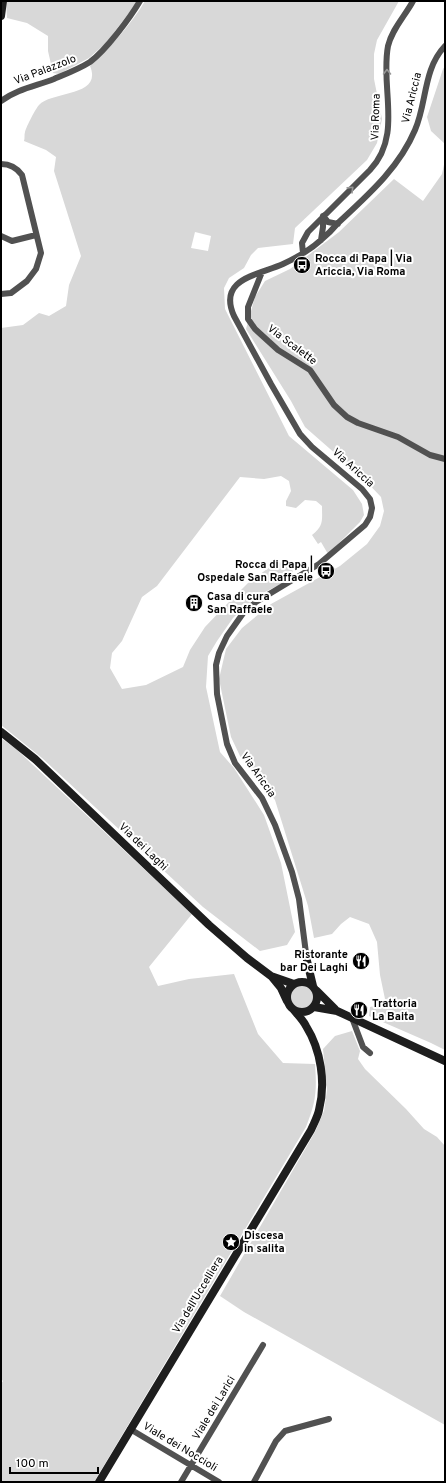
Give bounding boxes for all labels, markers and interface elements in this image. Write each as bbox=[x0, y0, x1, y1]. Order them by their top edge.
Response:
street label: Via Palazzolo bbox=[12, 52, 78, 88]
one-way arrow bbox=[383, 69, 391, 75]
street label: Via Ariccia bbox=[399, 71, 425, 125]
street label: Via Roma bbox=[368, 93, 384, 141]
one-way arrow bbox=[346, 186, 354, 193]
place label: Rocca di Papa | Via Ariccia, Via Roma bbox=[315, 249, 412, 279]
bus stop icon: Rocca di Papa | Via Ariccia, Via Roma bbox=[292, 255, 312, 275]
street label: Via Scalette bbox=[264, 322, 320, 368]
street label: Via Ariccia bbox=[329, 445, 377, 491]
place label: Rocca di Papa | Ospedale San Raffaele bbox=[197, 555, 313, 585]
bus stop icon: Rocca di Papa | Ospedale San Raffaele bbox=[316, 561, 336, 581]
place label: Casa di cura San Raffaele bbox=[207, 590, 272, 617]
building icon: Casa di cura San Raffaele bbox=[184, 593, 204, 613]
street label: Via Ariccia bbox=[237, 750, 279, 801]
street label: Via dei Laghi bbox=[115, 820, 171, 874]
place label: Ristorante bar Dei Laghi bbox=[280, 948, 348, 975]
restaurant icon: Ristorante bar Dei Laghi bbox=[351, 951, 371, 971]
place label: Trattoria La Baita bbox=[372, 997, 417, 1024]
restaurant icon: Trattoria La Baita bbox=[349, 1000, 369, 1020]
place label: Discesa in salita bbox=[244, 1229, 285, 1256]
place icon: Discesa in salita bbox=[221, 1232, 241, 1252]
street label: Via dell'Uccelliera bbox=[169, 1254, 227, 1336]
street label: Viale dei Larici bbox=[189, 1374, 239, 1442]
street label: Viale dei Noccioli bbox=[140, 1419, 220, 1475]
scale bar bbox=[10, 1449, 98, 1475]
text: 100 m bbox=[16, 1456, 49, 1472]

